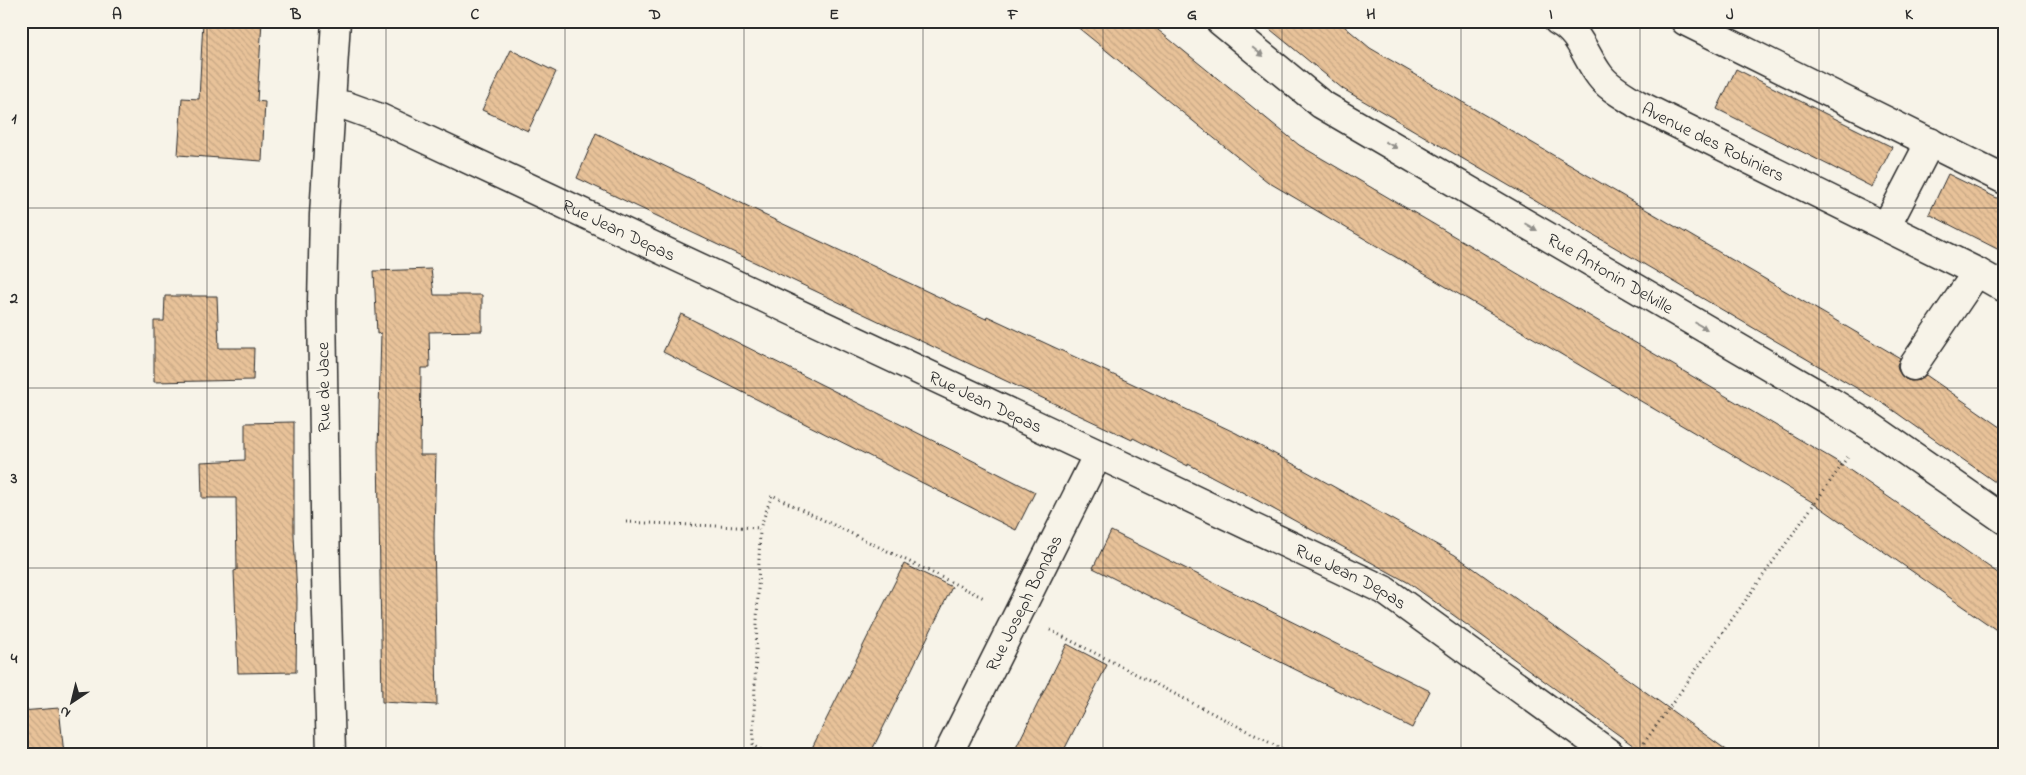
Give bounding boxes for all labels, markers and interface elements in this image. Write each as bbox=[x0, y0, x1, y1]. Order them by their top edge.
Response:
text: A bbox=[112, 3, 122, 27]
text: B bbox=[290, 3, 302, 27]
text: C bbox=[471, 3, 480, 27]
text: D bbox=[648, 3, 661, 27]
text: E bbox=[829, 3, 839, 27]
text: F bbox=[1007, 3, 1019, 27]
text: G bbox=[1187, 3, 1197, 27]
text: H bbox=[1366, 3, 1376, 27]
text: I bbox=[1549, 3, 1553, 27]
text: J bbox=[1726, 3, 1734, 27]
text: K bbox=[1905, 3, 1914, 27]
one-way arrow bbox=[1251, 46, 1264, 57]
street label: Avenue des Robiniers bbox=[1636, 97, 1789, 190]
text: 1 bbox=[11, 107, 17, 131]
one-way arrow bbox=[1384, 140, 1397, 149]
street label: Rue Jean Depas bbox=[557, 194, 679, 269]
one-way arrow bbox=[1524, 222, 1537, 231]
street label: Rue Antonin Delville bbox=[1541, 228, 1678, 322]
text: 2 bbox=[9, 287, 18, 311]
one-way arrow bbox=[1694, 322, 1709, 330]
street label: Rue de Jace bbox=[311, 341, 339, 432]
street label: Rue Jean Depas bbox=[924, 365, 1046, 441]
text: 3 bbox=[10, 467, 18, 491]
street label: Rue Joseph Bondas bbox=[980, 531, 1071, 677]
street label: Rue Jean Depas bbox=[1290, 538, 1411, 617]
text: 4 bbox=[10, 647, 18, 671]
north arrow bbox=[48, 678, 98, 728]
text: N bbox=[56, 700, 75, 723]

